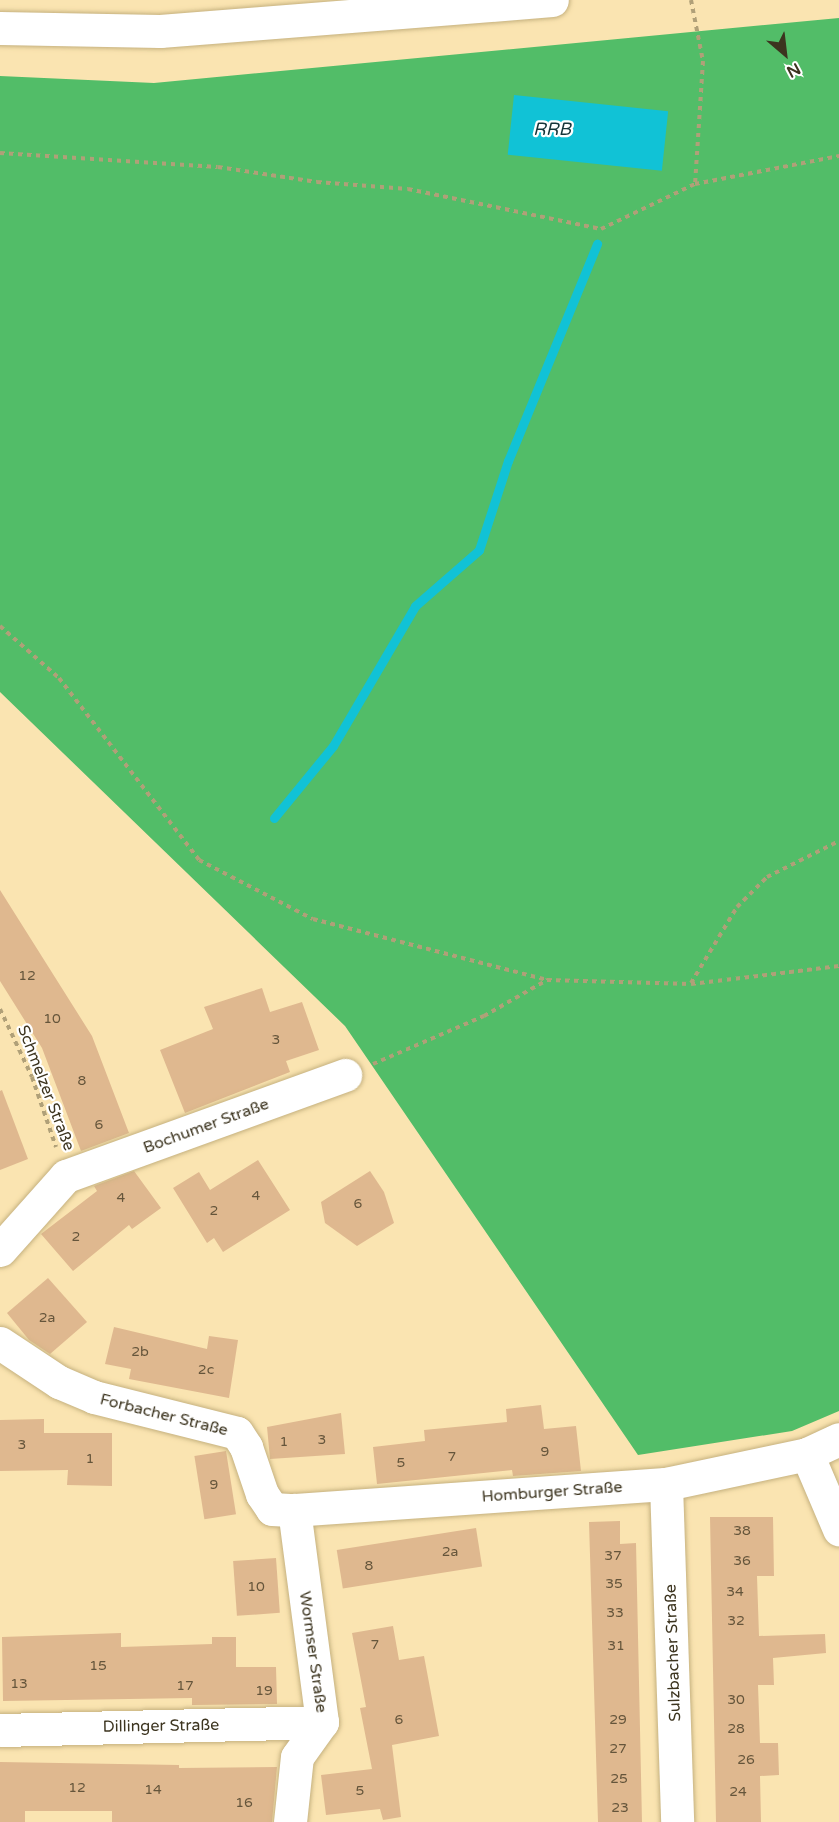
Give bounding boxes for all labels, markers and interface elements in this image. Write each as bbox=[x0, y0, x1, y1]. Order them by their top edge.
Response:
north arrow bbox=[755, 24, 815, 84]
text: N bbox=[783, 58, 804, 82]
water label: RRB bbox=[533, 118, 571, 140]
house number: 12 bbox=[18, 968, 36, 984]
house number: 10 bbox=[43, 1011, 61, 1027]
street label: Schmelzer Straße bbox=[13, 1023, 79, 1153]
house number: 3 bbox=[272, 1032, 280, 1048]
house number: 8 bbox=[78, 1073, 86, 1089]
street label: Bochumer Straße bbox=[141, 1094, 271, 1158]
house number: 6 bbox=[95, 1117, 103, 1133]
house number: 4 bbox=[252, 1188, 260, 1204]
house number: 4 bbox=[117, 1190, 125, 1206]
house number: 6 bbox=[354, 1196, 362, 1212]
house number: 2 bbox=[210, 1203, 218, 1219]
house number: 2 bbox=[72, 1229, 80, 1245]
house number: 2a bbox=[39, 1310, 55, 1326]
house number: 2b bbox=[131, 1344, 149, 1360]
house number: 2c bbox=[198, 1362, 214, 1378]
street label: Forbacher Straße bbox=[98, 1390, 230, 1440]
house number: 3 bbox=[318, 1432, 326, 1448]
house number: 1 bbox=[280, 1434, 288, 1450]
house number: 3 bbox=[18, 1437, 26, 1453]
house number: 9 bbox=[541, 1444, 549, 1460]
house number: 7 bbox=[448, 1449, 456, 1465]
house number: 1 bbox=[86, 1451, 94, 1467]
house number: 5 bbox=[397, 1455, 405, 1471]
house number: 9 bbox=[210, 1477, 218, 1493]
street label: Homburger Straße bbox=[481, 1478, 623, 1506]
house number: 38 bbox=[733, 1523, 751, 1539]
house number: 2a bbox=[442, 1544, 458, 1560]
house number: 37 bbox=[604, 1548, 622, 1564]
house number: 36 bbox=[733, 1553, 751, 1569]
house number: 8 bbox=[365, 1558, 373, 1574]
house number: 35 bbox=[605, 1576, 623, 1592]
house number: 10 bbox=[247, 1579, 265, 1595]
street label: Sulzbacher Straße bbox=[661, 1584, 685, 1722]
house number: 34 bbox=[726, 1584, 744, 1600]
street label: Wormser Straße bbox=[295, 1590, 331, 1714]
house number: 33 bbox=[606, 1605, 624, 1621]
house number: 32 bbox=[727, 1613, 745, 1629]
house number: 7 bbox=[371, 1637, 379, 1653]
house number: 31 bbox=[607, 1638, 625, 1654]
house number: 15 bbox=[89, 1658, 107, 1674]
house number: 13 bbox=[10, 1676, 28, 1692]
house number: 17 bbox=[176, 1678, 194, 1694]
house number: 19 bbox=[255, 1683, 273, 1699]
house number: 30 bbox=[727, 1692, 745, 1708]
house number: 6 bbox=[395, 1712, 403, 1728]
house number: 29 bbox=[609, 1712, 627, 1728]
street label: Dillinger Straße bbox=[103, 1715, 219, 1737]
house number: 28 bbox=[727, 1721, 745, 1737]
house number: 27 bbox=[609, 1741, 627, 1757]
house number: 26 bbox=[737, 1752, 755, 1768]
house number: 25 bbox=[610, 1771, 628, 1787]
house number: 12 bbox=[68, 1780, 86, 1796]
house number: 14 bbox=[144, 1782, 162, 1798]
house number: 5 bbox=[356, 1783, 364, 1799]
house number: 24 bbox=[729, 1784, 747, 1800]
house number: 16 bbox=[235, 1795, 253, 1811]
house number: 23 bbox=[611, 1800, 629, 1816]

